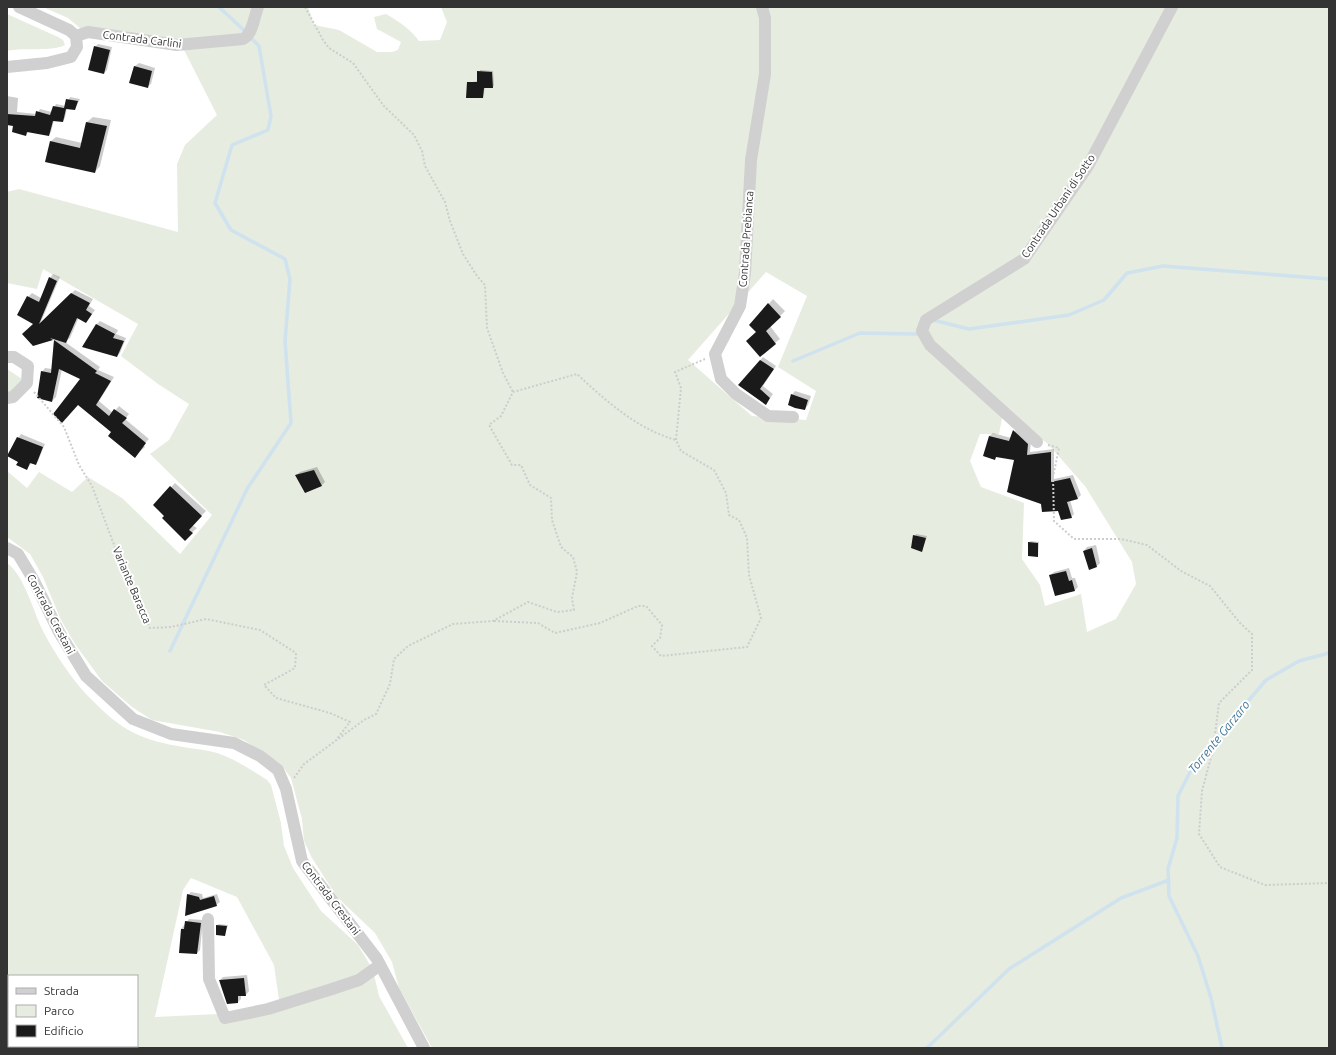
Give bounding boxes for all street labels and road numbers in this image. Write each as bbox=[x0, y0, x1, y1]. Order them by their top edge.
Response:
street label: Contrada Carlini bbox=[102, 28, 182, 50]
street label: Contrada Urbani di Sotto bbox=[1019, 152, 1097, 260]
street label: Contrada Prebianca bbox=[737, 190, 755, 288]
street label: Variante Baracca bbox=[110, 545, 154, 625]
street label: Contrada Crestani bbox=[25, 572, 77, 656]
street label: Contrada Crestani bbox=[299, 859, 363, 937]

